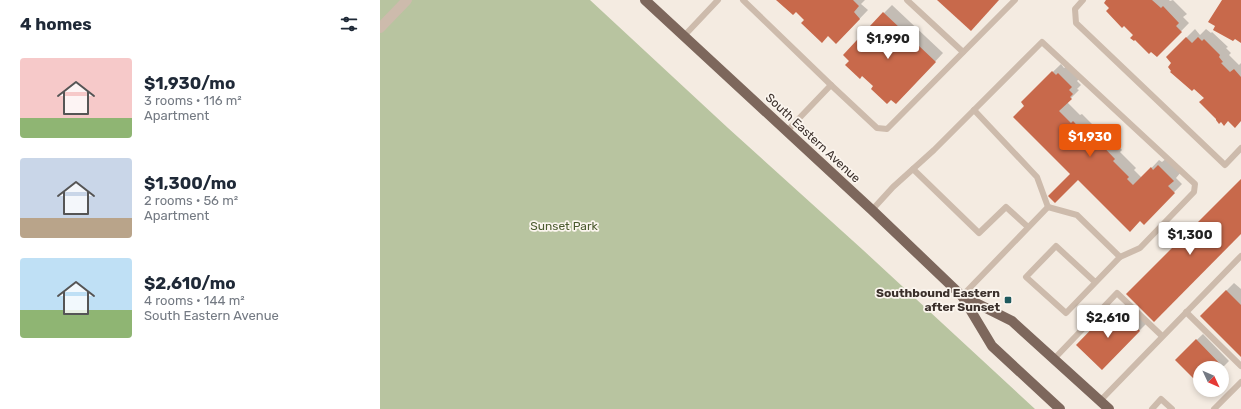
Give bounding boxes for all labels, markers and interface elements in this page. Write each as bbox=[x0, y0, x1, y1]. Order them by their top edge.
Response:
icon: filters bbox=[338, 13, 360, 35]
text: 4 homes bbox=[20, 14, 92, 34]
pin: $1,990 bbox=[855, 26, 921, 60]
text: $1,990 bbox=[866, 31, 910, 46]
text: $1,930/mo bbox=[144, 73, 235, 93]
icon: home bbox=[52, 74, 100, 122]
street label: South Eastern Avenue bbox=[763, 90, 863, 186]
text: 3 rooms · 116 m² bbox=[144, 93, 242, 108]
text: Apartment bbox=[144, 108, 209, 123]
pin: $1,930 bbox=[1057, 124, 1123, 158]
text: $1,930 bbox=[1068, 129, 1112, 144]
text: $1,300/mo bbox=[144, 173, 237, 193]
icon: home bbox=[52, 174, 100, 222]
text: 2 rooms · 56 m² bbox=[144, 193, 238, 208]
text: Apartment bbox=[144, 208, 209, 223]
park label: Sunset Park bbox=[530, 219, 598, 233]
pin: $1,300 bbox=[1157, 222, 1223, 256]
text: $1,300 bbox=[1167, 227, 1213, 242]
text: $2,610/mo bbox=[144, 273, 236, 293]
icon: home bbox=[52, 274, 100, 322]
place label: Southbound Eastern after Sunset bbox=[876, 286, 1000, 314]
text: 4 rooms · 144 m² bbox=[144, 293, 245, 308]
marker: Southbound Eastern after Sunset bbox=[1003, 295, 1013, 305]
pin: $2,610 bbox=[1075, 305, 1141, 339]
text: South Eastern Avenue bbox=[144, 308, 279, 323]
text: $2,610 bbox=[1086, 310, 1130, 325]
north arrow bbox=[1193, 361, 1229, 397]
map controls bbox=[1193, 361, 1229, 397]

